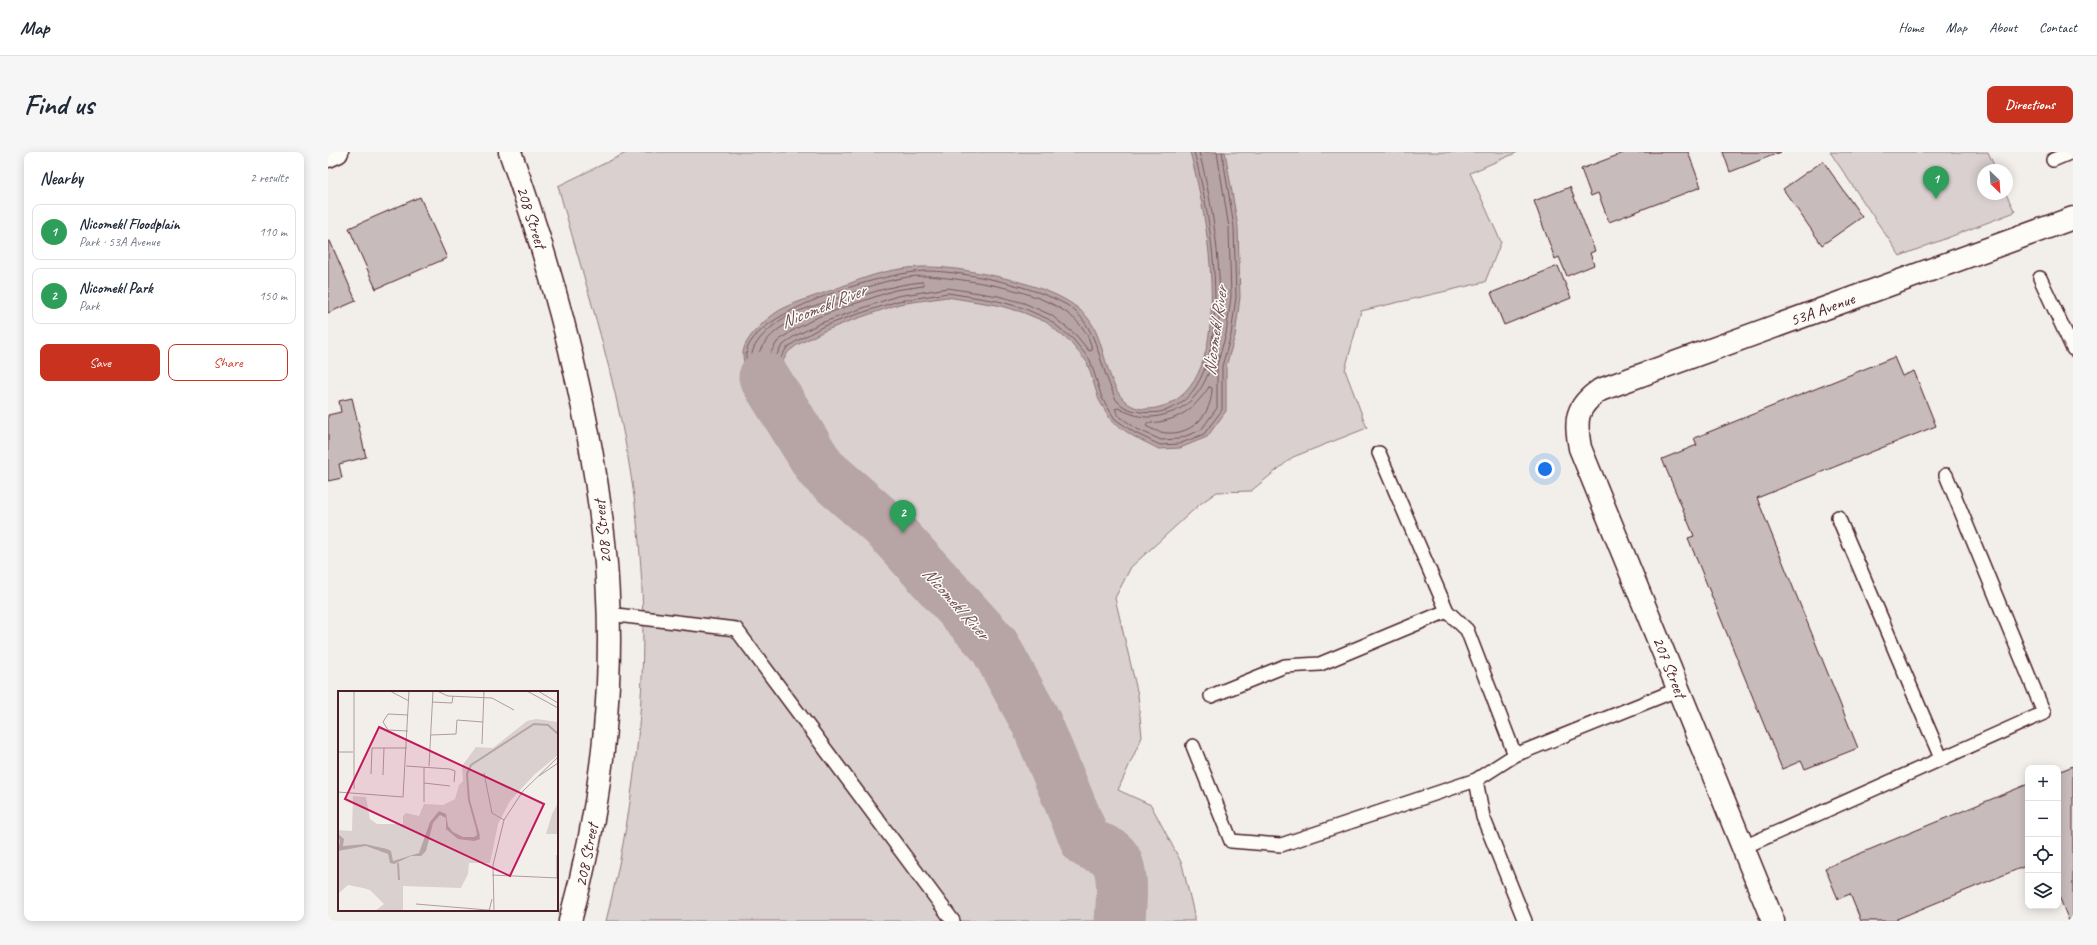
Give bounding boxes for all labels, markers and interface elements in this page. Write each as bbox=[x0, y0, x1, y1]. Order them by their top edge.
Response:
text: Map bbox=[20, 16, 50, 40]
text: Home bbox=[1898, 19, 1924, 36]
text: Map bbox=[1946, 19, 1967, 36]
text: About bbox=[1989, 19, 2017, 36]
text: Contact bbox=[2039, 19, 2077, 36]
button: Directions bbox=[1987, 86, 2073, 123]
text: Find us bbox=[24, 87, 94, 122]
north arrow bbox=[1977, 164, 2013, 200]
pin: 1 bbox=[1923, 166, 1949, 199]
text: Nearby bbox=[40, 168, 83, 189]
text: 2 results bbox=[250, 170, 288, 186]
street label: 208 Street bbox=[512, 183, 552, 253]
text: Nicomekl Floodplain bbox=[79, 215, 180, 234]
text: 1 bbox=[51, 224, 57, 240]
text: 110 m bbox=[259, 224, 287, 240]
text: Park · 53A Avenue bbox=[79, 234, 160, 250]
water label: Nicomekl River bbox=[777, 278, 872, 333]
text: Nicomekl Park bbox=[79, 279, 153, 298]
water label: Nicomekl River bbox=[1198, 282, 1233, 377]
text: 2 bbox=[51, 288, 57, 304]
text: 150 m bbox=[259, 288, 287, 304]
street label: 53A Avenue bbox=[1787, 288, 1859, 331]
text: Park bbox=[79, 298, 100, 314]
button: Save bbox=[40, 344, 160, 381]
button: Share bbox=[168, 344, 288, 381]
your location bbox=[1535, 459, 1555, 479]
street label: 208 Street bbox=[588, 497, 616, 565]
pin: 2 bbox=[890, 500, 916, 533]
water label: Nicomekl River bbox=[918, 562, 996, 646]
street label: 207 Street bbox=[1648, 634, 1692, 703]
inset map bbox=[338, 691, 558, 911]
map controls bbox=[2025, 765, 2061, 909]
button: + bbox=[2025, 765, 2061, 801]
button: − bbox=[2025, 801, 2061, 837]
street label: 208 Street bbox=[570, 819, 603, 889]
button: locate bbox=[2025, 837, 2061, 873]
button: layers bbox=[2025, 873, 2061, 909]

